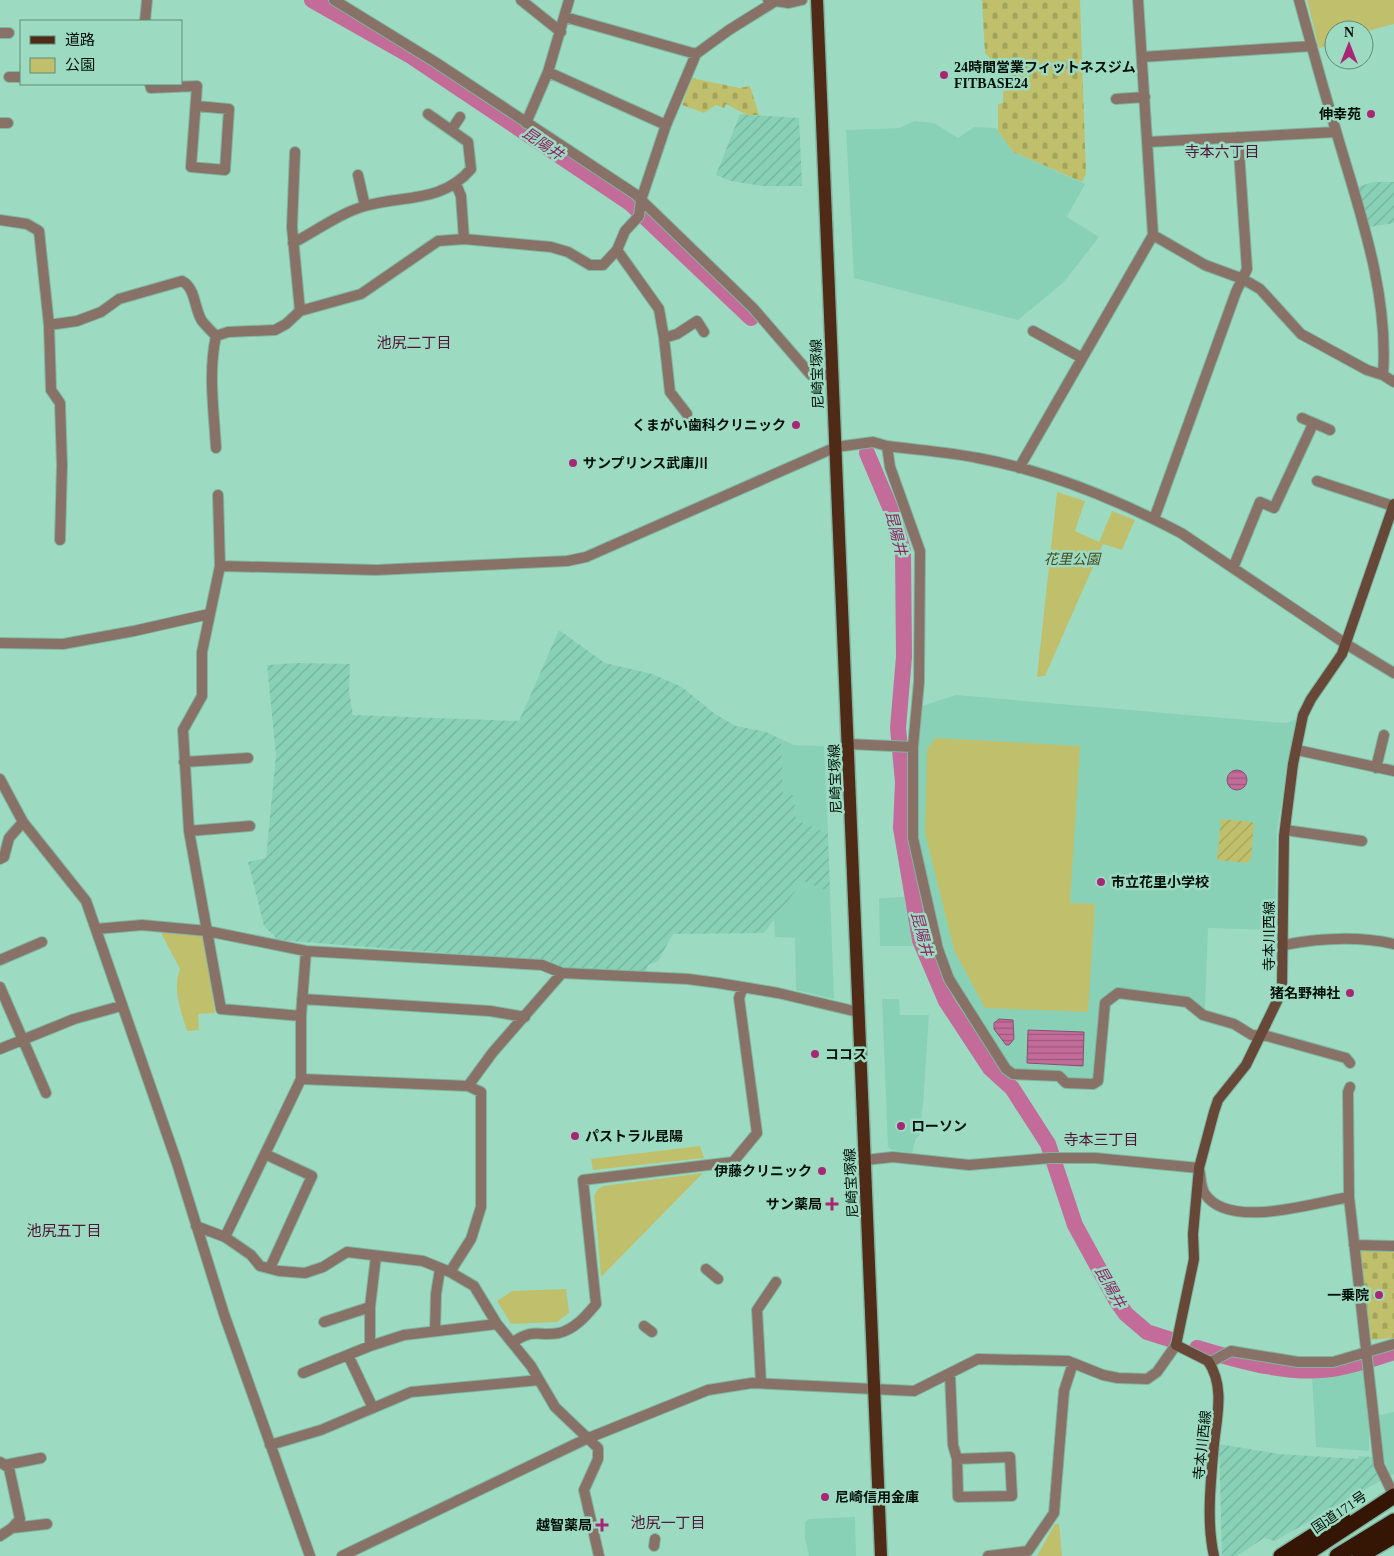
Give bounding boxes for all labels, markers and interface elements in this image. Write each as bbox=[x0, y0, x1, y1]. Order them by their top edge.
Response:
legend bbox=[20, 20, 182, 85]
north arrow bbox=[1324, 20, 1374, 70]
text: N bbox=[1344, 25, 1354, 40]
text: 道路 bbox=[65, 32, 95, 48]
text: 公園 bbox=[65, 57, 95, 73]
place label: 24時間営業フィットネスジム FITBASE24 bbox=[954, 60, 1136, 91]
marker: 24時間営業フィットネスジム FITBASE24 bbox=[938, 69, 950, 81]
place label: 伸幸苑 bbox=[1319, 107, 1361, 122]
marker: 伸幸苑 bbox=[1365, 108, 1377, 120]
water label: 昆陽井 bbox=[520, 125, 568, 164]
district label: 寺本六丁目 bbox=[1184, 144, 1260, 160]
district label: 池尻二丁目 bbox=[376, 335, 452, 351]
street label: 尼崎宝塚線 bbox=[809, 339, 826, 409]
place label: くまがい歯科クリニック bbox=[632, 417, 786, 433]
marker: くまがい歯科クリニック bbox=[790, 419, 802, 431]
place label: サンプリンス武庫川 bbox=[583, 456, 708, 471]
marker: サンプリンス武庫川 bbox=[567, 457, 579, 469]
water label: 昆陽井 bbox=[883, 509, 910, 559]
park label: 花里公園 bbox=[1044, 552, 1102, 567]
street label: 尼崎宝塚線 bbox=[827, 744, 844, 814]
place label: 市立花里小学校 bbox=[1111, 875, 1209, 890]
marker: 市立花里小学校 bbox=[1095, 876, 1107, 888]
street label: 寺本川西線 bbox=[1262, 901, 1277, 971]
water label: 昆陽井 bbox=[908, 910, 936, 960]
place label: 猪名野神社 bbox=[1270, 985, 1340, 1001]
marker: 猪名野神社 bbox=[1344, 987, 1356, 999]
place label: ココス bbox=[825, 1047, 867, 1062]
marker: ココス bbox=[809, 1048, 821, 1060]
place label: ローソン bbox=[911, 1119, 967, 1134]
marker: ローソン bbox=[895, 1120, 907, 1132]
place label: パストラル昆陽 bbox=[585, 1129, 683, 1144]
marker: パストラル昆陽 bbox=[569, 1130, 581, 1142]
district label: 寺本三丁目 bbox=[1063, 1132, 1139, 1148]
street label: 尼崎宝塚線 bbox=[842, 1148, 861, 1218]
place label: 伊藤クリニック bbox=[714, 1164, 812, 1179]
marker: 伊藤クリニック bbox=[816, 1165, 828, 1177]
place label: サン薬局 bbox=[766, 1197, 822, 1212]
marker: サン薬局 bbox=[826, 1198, 838, 1210]
district label: 池尻五丁目 bbox=[26, 1223, 102, 1239]
water label: 昆陽井 bbox=[1092, 1264, 1129, 1312]
place label: 一乗院 bbox=[1327, 1288, 1369, 1303]
marker: 一乗院 bbox=[1373, 1289, 1385, 1301]
street label: 寺本川西線 bbox=[1191, 1409, 1214, 1481]
street label: 国道171号 bbox=[1309, 1489, 1370, 1536]
place label: 尼崎信用金庫 bbox=[835, 1490, 919, 1505]
marker: 尼崎信用金庫 bbox=[819, 1491, 831, 1503]
district label: 池尻一丁目 bbox=[630, 1515, 706, 1531]
place label: 越智薬局 bbox=[536, 1517, 592, 1533]
marker: 越智薬局 bbox=[596, 1519, 608, 1531]

